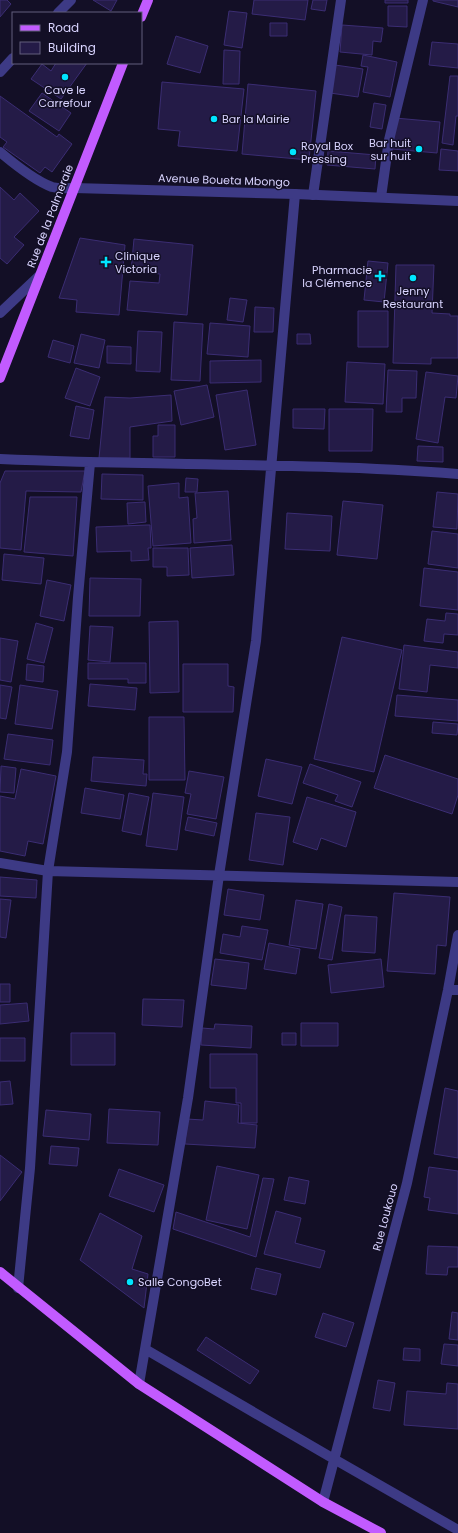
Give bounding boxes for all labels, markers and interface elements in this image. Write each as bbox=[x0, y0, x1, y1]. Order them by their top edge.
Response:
legend bbox=[12, 12, 142, 64]
text: Road bbox=[48, 19, 79, 36]
text: Building bbox=[48, 39, 96, 56]
marker: Cave le Carrefour bbox=[60, 72, 70, 82]
place label: Cave le Carrefour bbox=[39, 82, 91, 111]
place label: Bar la Mairie bbox=[222, 111, 290, 127]
marker: Bar la Mairie bbox=[209, 114, 219, 124]
place label: Bar huit sur huit bbox=[369, 135, 411, 164]
place label: Royal Box Pressing bbox=[301, 138, 354, 167]
marker: Bar huit sur huit bbox=[414, 144, 424, 154]
marker: Royal Box Pressing bbox=[288, 147, 298, 157]
street label: Rue de la Palmeraie bbox=[23, 162, 77, 270]
street label: Avenue Boueta Mbongo bbox=[158, 170, 290, 190]
place label: Clinique Victoria bbox=[115, 248, 160, 277]
marker: Clinique Victoria bbox=[100, 256, 112, 268]
place label: Pharmacie la Clémence bbox=[302, 262, 372, 291]
marker: Pharmacie la Clémence bbox=[375, 271, 385, 281]
marker: Jenny Restaurant bbox=[408, 273, 418, 283]
place label: Jenny Restaurant bbox=[383, 283, 443, 312]
street label: Rue Loukouo bbox=[368, 1182, 402, 1252]
place label: Salle CongoBet bbox=[138, 1274, 222, 1290]
marker: Salle CongoBet bbox=[125, 1277, 135, 1287]

